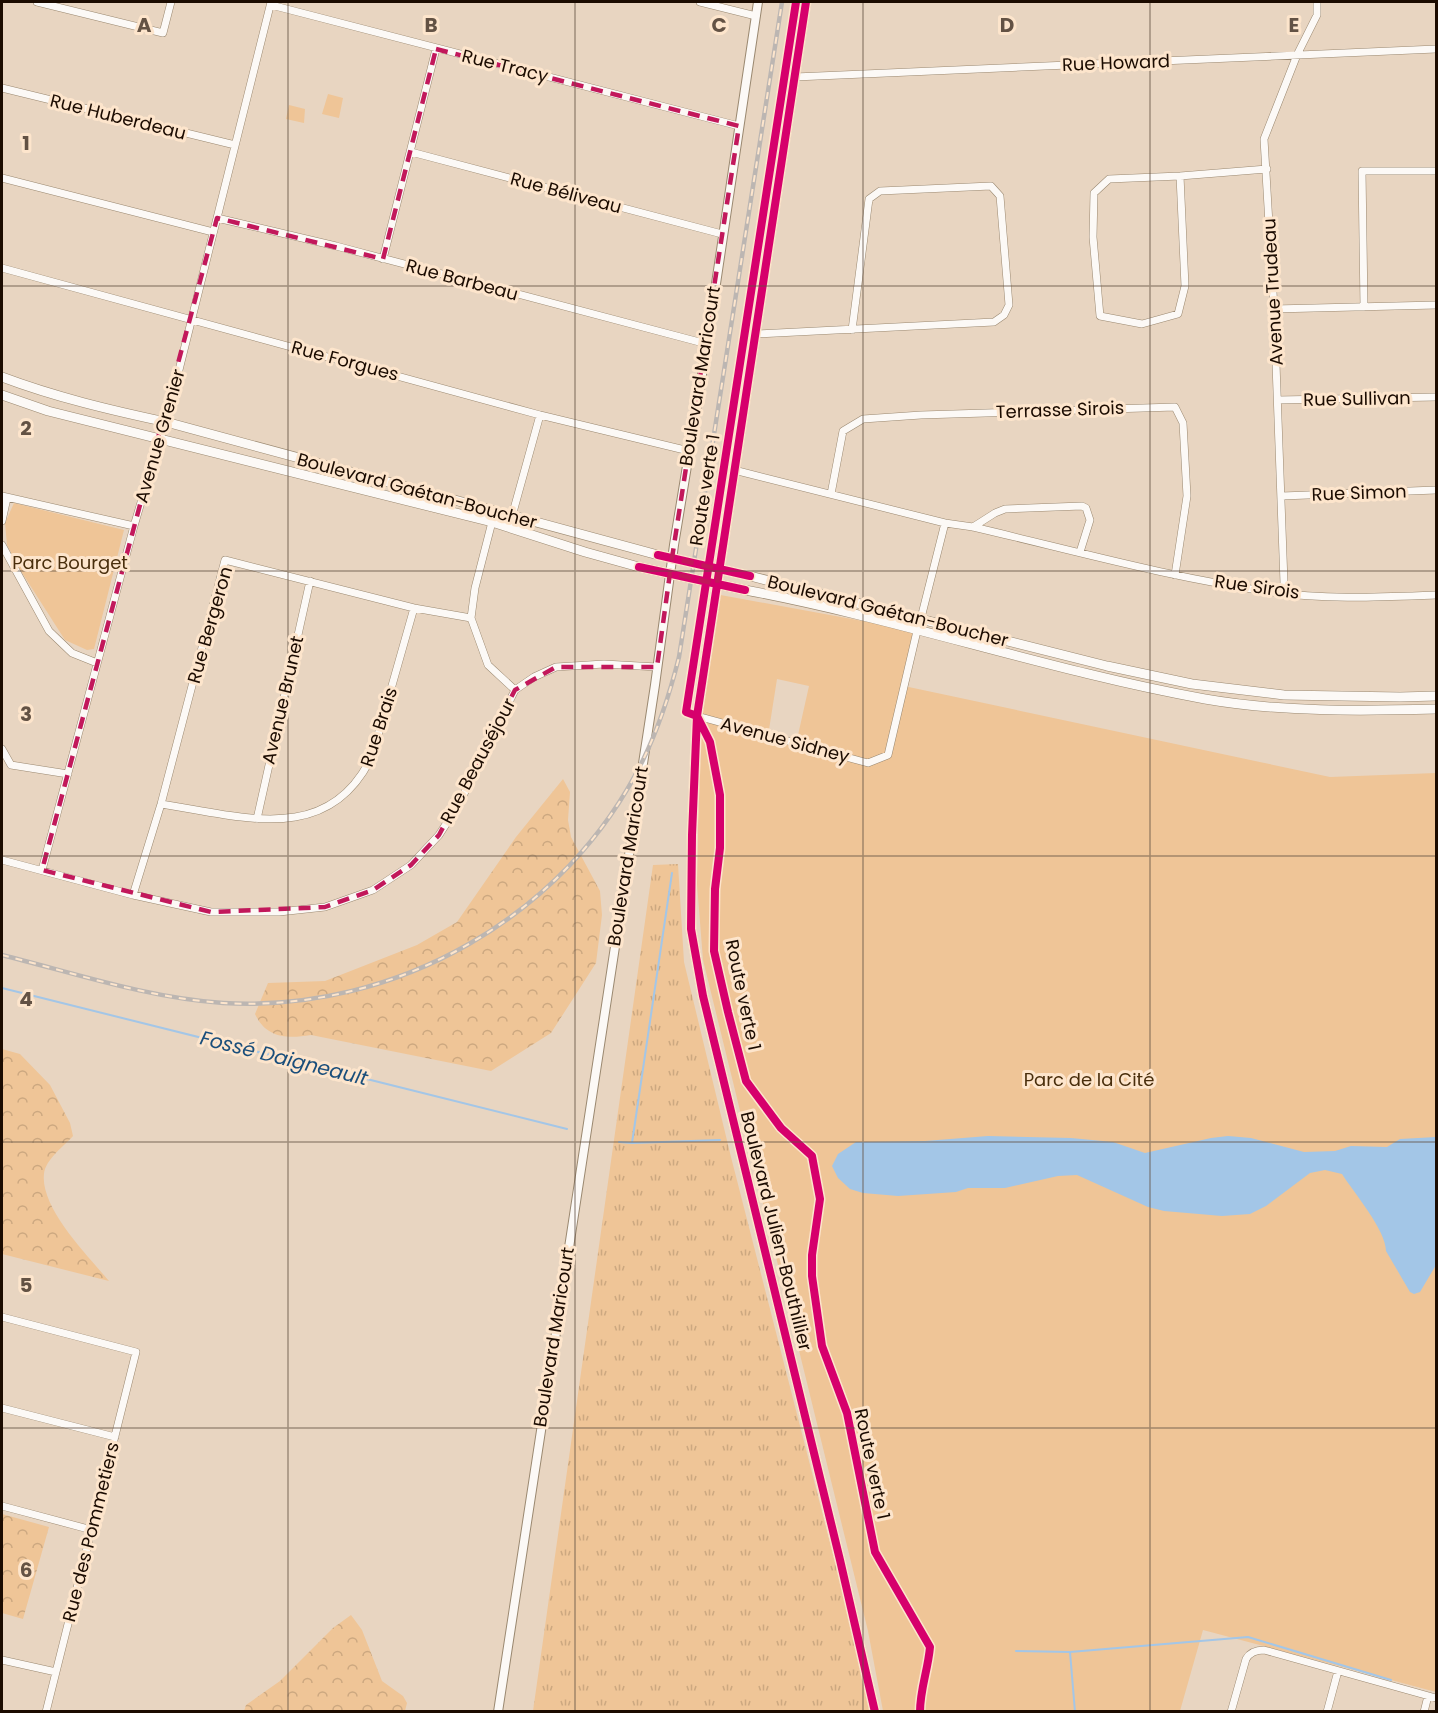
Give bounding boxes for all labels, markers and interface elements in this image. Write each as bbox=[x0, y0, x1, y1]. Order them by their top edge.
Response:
text: A bbox=[137, 11, 152, 39]
text: B bbox=[424, 11, 438, 39]
text: C bbox=[711, 11, 727, 39]
text: D bbox=[1000, 11, 1014, 39]
text: E bbox=[1289, 11, 1299, 39]
street label: Rue Tracy bbox=[459, 43, 551, 88]
street label: Rue Howard bbox=[1061, 48, 1170, 77]
street label: Rue Huberdeau bbox=[47, 88, 189, 146]
text: 1 bbox=[22, 129, 30, 157]
street label: Rue Béliveau bbox=[508, 166, 625, 219]
street label: Avenue Trudeau bbox=[1256, 218, 1289, 366]
street label: Rue Barbeau bbox=[403, 253, 521, 307]
street label: Boulevard Maricourt bbox=[673, 284, 726, 468]
street label: Rue Forgues bbox=[289, 334, 401, 387]
street label: Avenue Grenier bbox=[128, 366, 191, 506]
street label: Rue Sullivan bbox=[1303, 385, 1411, 412]
street label: Terrasse Sirois bbox=[995, 395, 1125, 424]
text: 2 bbox=[20, 414, 32, 442]
street label: Route verte 1 bbox=[683, 432, 726, 548]
street label: Boulevard Gaétan-Boucher bbox=[294, 446, 540, 535]
street label: Rue Simon bbox=[1311, 478, 1407, 507]
park label: Parc Bourget bbox=[12, 550, 128, 575]
street label: Rue Bergeron bbox=[181, 564, 238, 686]
street label: Boulevard Gaétan-Boucher bbox=[765, 568, 1011, 653]
street label: Rue Sirois bbox=[1213, 568, 1301, 605]
street label: Avenue Brunet bbox=[256, 633, 309, 766]
street label: Rue Brais bbox=[354, 684, 403, 770]
street label: Rue Beauséjour bbox=[434, 693, 521, 828]
text: 3 bbox=[20, 700, 32, 728]
street label: Avenue Sidney bbox=[718, 710, 852, 769]
street label: Boulevard Maricourt bbox=[601, 764, 654, 948]
street label: Route verte 1 bbox=[720, 937, 767, 1053]
text: 4 bbox=[19, 985, 33, 1013]
water label: Fossé Daigneault bbox=[197, 1024, 371, 1093]
park label: Parc de la Cité bbox=[1024, 1067, 1154, 1092]
street label: Boulevard Julien-Bouthillier bbox=[735, 1109, 818, 1353]
street label: Boulevard Maricourt bbox=[527, 1245, 580, 1429]
text: 5 bbox=[20, 1271, 33, 1299]
street label: Route verte 1 bbox=[849, 1406, 896, 1522]
street label: Rue des Pommetiers bbox=[56, 1439, 125, 1624]
text: 6 bbox=[20, 1556, 32, 1584]

